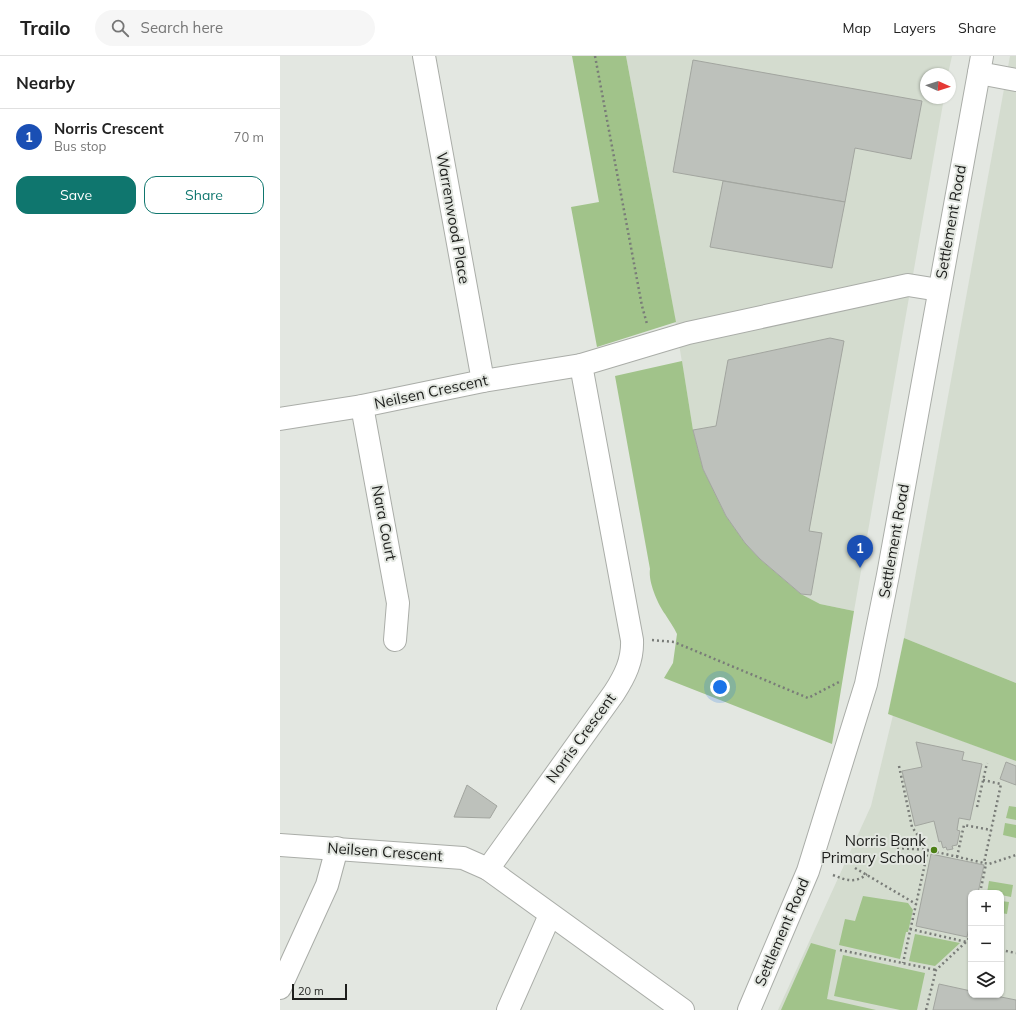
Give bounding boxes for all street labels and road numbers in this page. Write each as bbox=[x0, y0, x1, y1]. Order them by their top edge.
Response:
street label: Warrenwood Place bbox=[433, 151, 474, 285]
street label: Settlement Road bbox=[931, 163, 970, 280]
street label: Neilsen Crescent bbox=[372, 370, 489, 413]
street label: Settlement Road bbox=[874, 482, 913, 599]
street label: Nara Court bbox=[368, 484, 401, 562]
street label: Norris Crescent bbox=[542, 689, 620, 786]
street label: Neilsen Crescent bbox=[327, 838, 443, 865]
street label: Settlement Road bbox=[750, 875, 813, 989]

